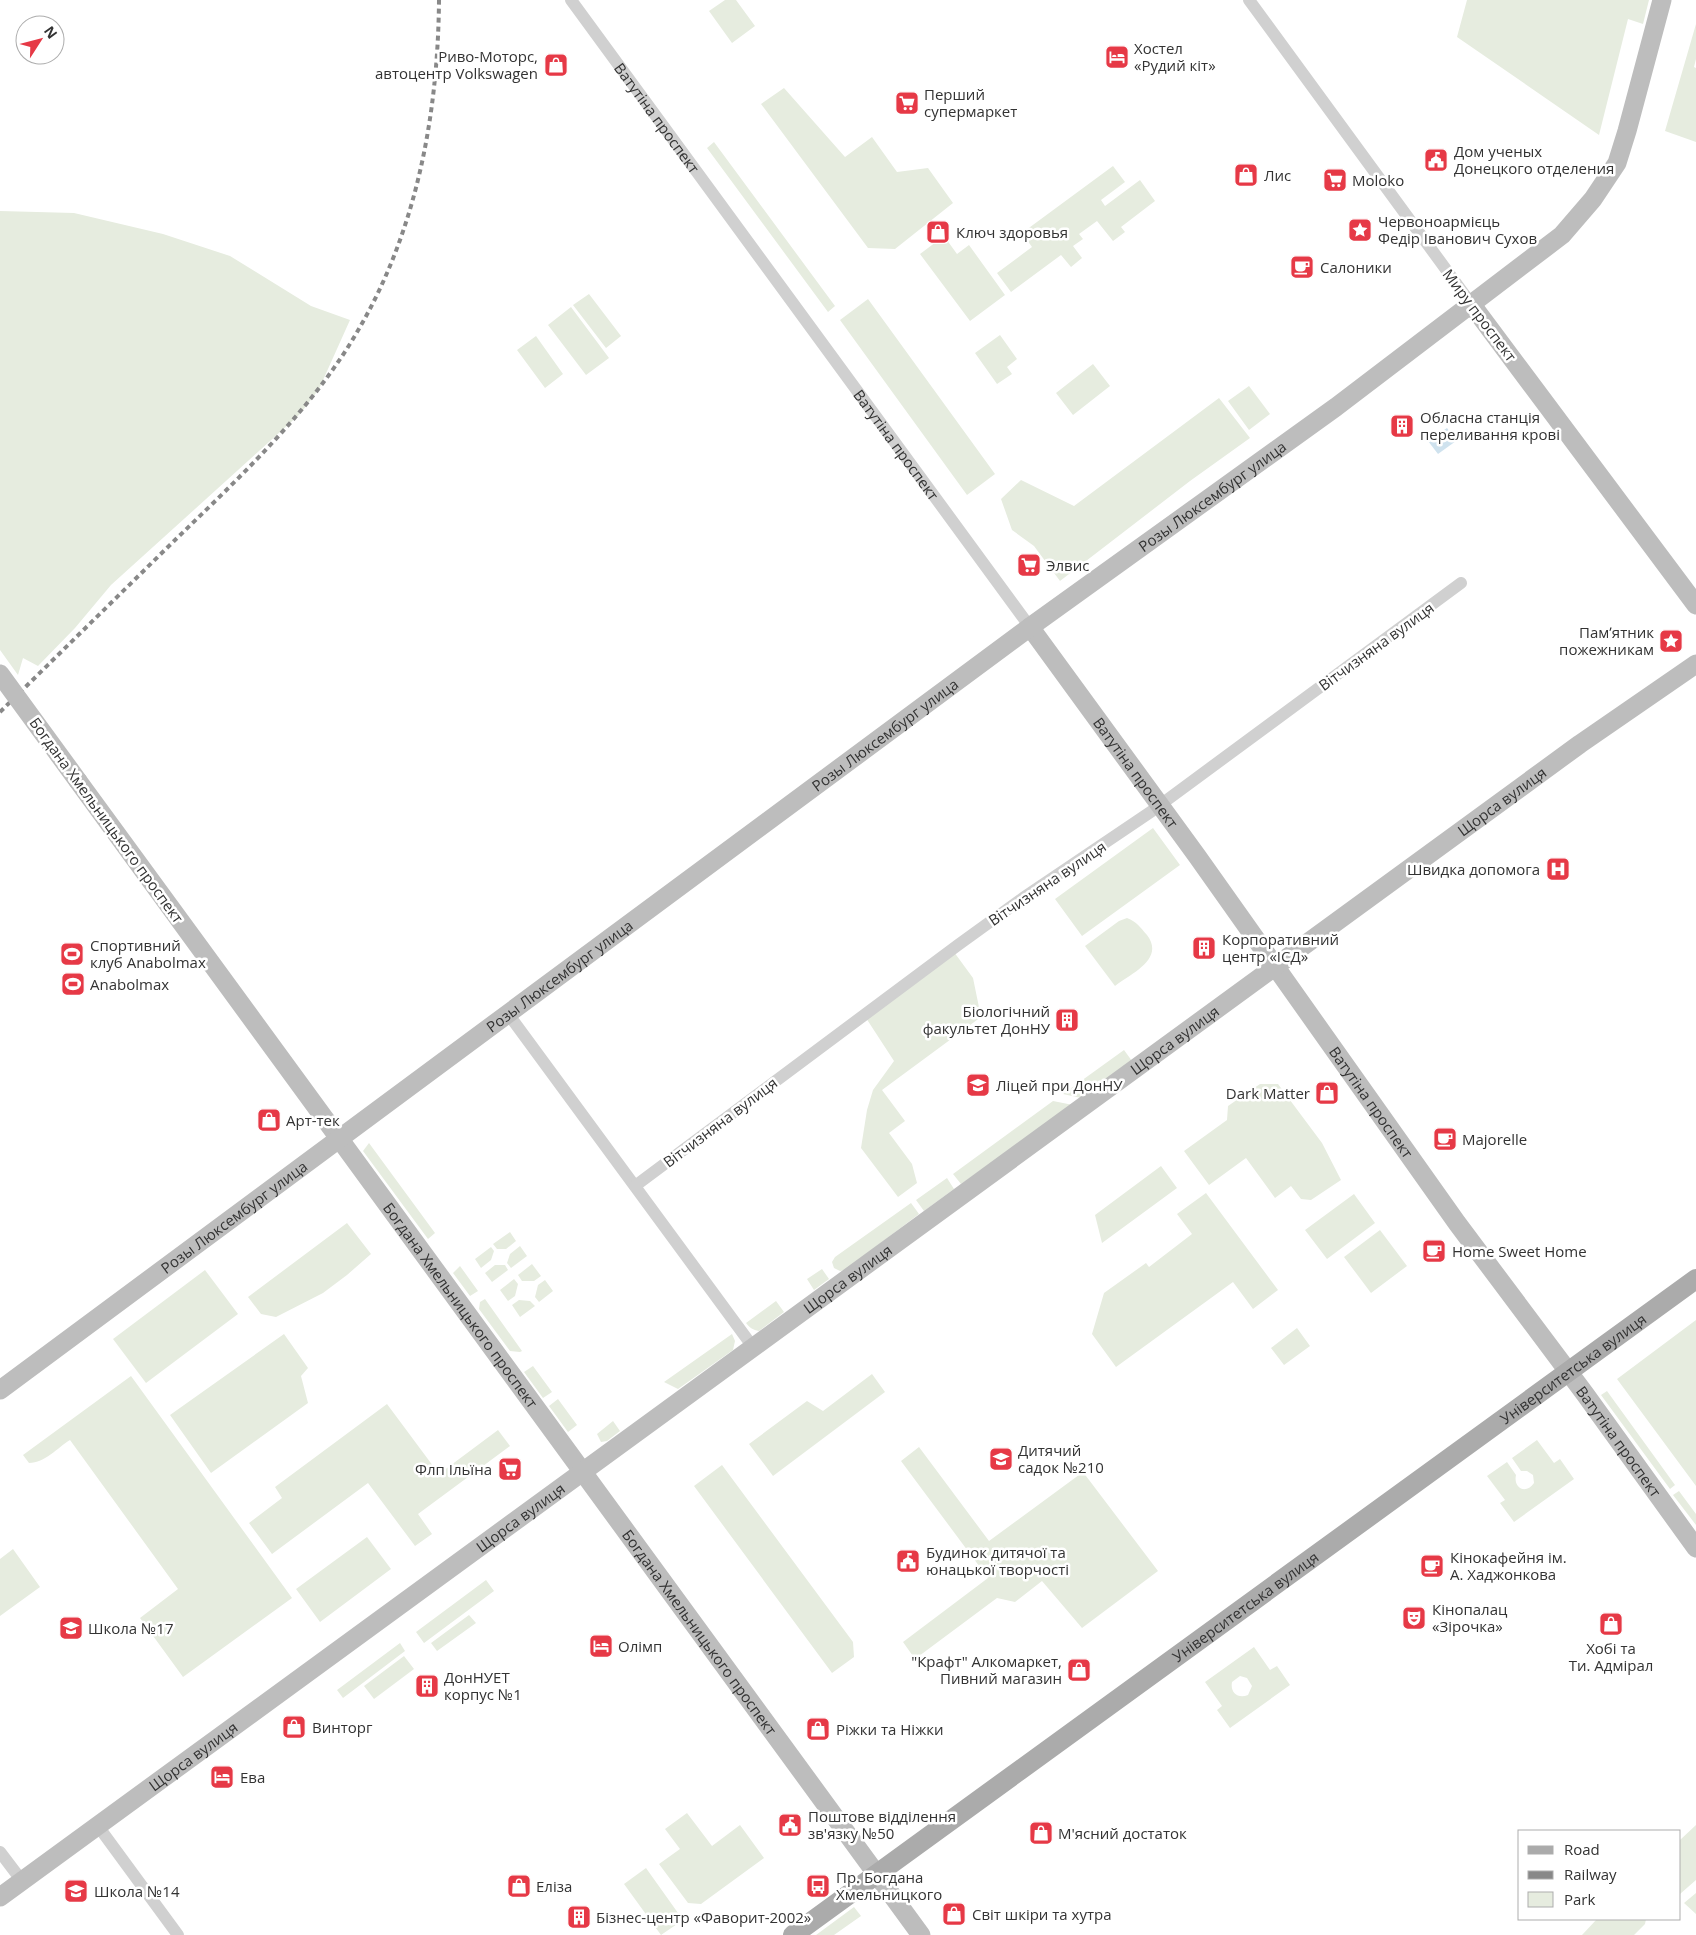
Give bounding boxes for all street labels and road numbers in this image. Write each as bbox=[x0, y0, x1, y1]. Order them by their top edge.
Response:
street label: Ватутіна проспект bbox=[610, 58, 704, 177]
street label: Миру проспект bbox=[1439, 265, 1521, 365]
street label: Ватутіна проспект bbox=[849, 385, 944, 504]
street label: Розы Люксембург улица bbox=[1134, 436, 1290, 556]
street label: Вітчизняна вулиця bbox=[1314, 597, 1438, 695]
street label: Розы Люксембург улица bbox=[807, 674, 962, 796]
street label: Богдана Хмельницького проспект bbox=[26, 713, 188, 927]
street label: Ватутіна проспект bbox=[1089, 713, 1183, 832]
street label: Щорса вулиця bbox=[1453, 762, 1550, 840]
street label: Вітчизняна вулиця bbox=[984, 836, 1110, 930]
street label: Розы Люксембург улица bbox=[482, 915, 637, 1037]
street label: Щорса вулиця bbox=[1126, 1001, 1223, 1079]
street label: Ватутіна проспект bbox=[1325, 1042, 1418, 1162]
street label: Вітчизняна вулиця bbox=[659, 1073, 781, 1171]
street label: Розы Люксембург улица bbox=[157, 1156, 311, 1278]
street label: Богдана Хмельницького проспект bbox=[379, 1198, 543, 1412]
street label: Щорса вулиця bbox=[799, 1240, 896, 1318]
street label: Університетська вулиця bbox=[1496, 1309, 1650, 1428]
street label: Ватутіна проспект bbox=[1572, 1382, 1666, 1501]
street label: Щорса вулиця bbox=[472, 1478, 569, 1556]
street label: Богдана Хмельницького проспект bbox=[618, 1525, 781, 1739]
street label: Університетська вулиця bbox=[1168, 1547, 1322, 1666]
street label: Щорса вулиця bbox=[145, 1717, 241, 1795]

